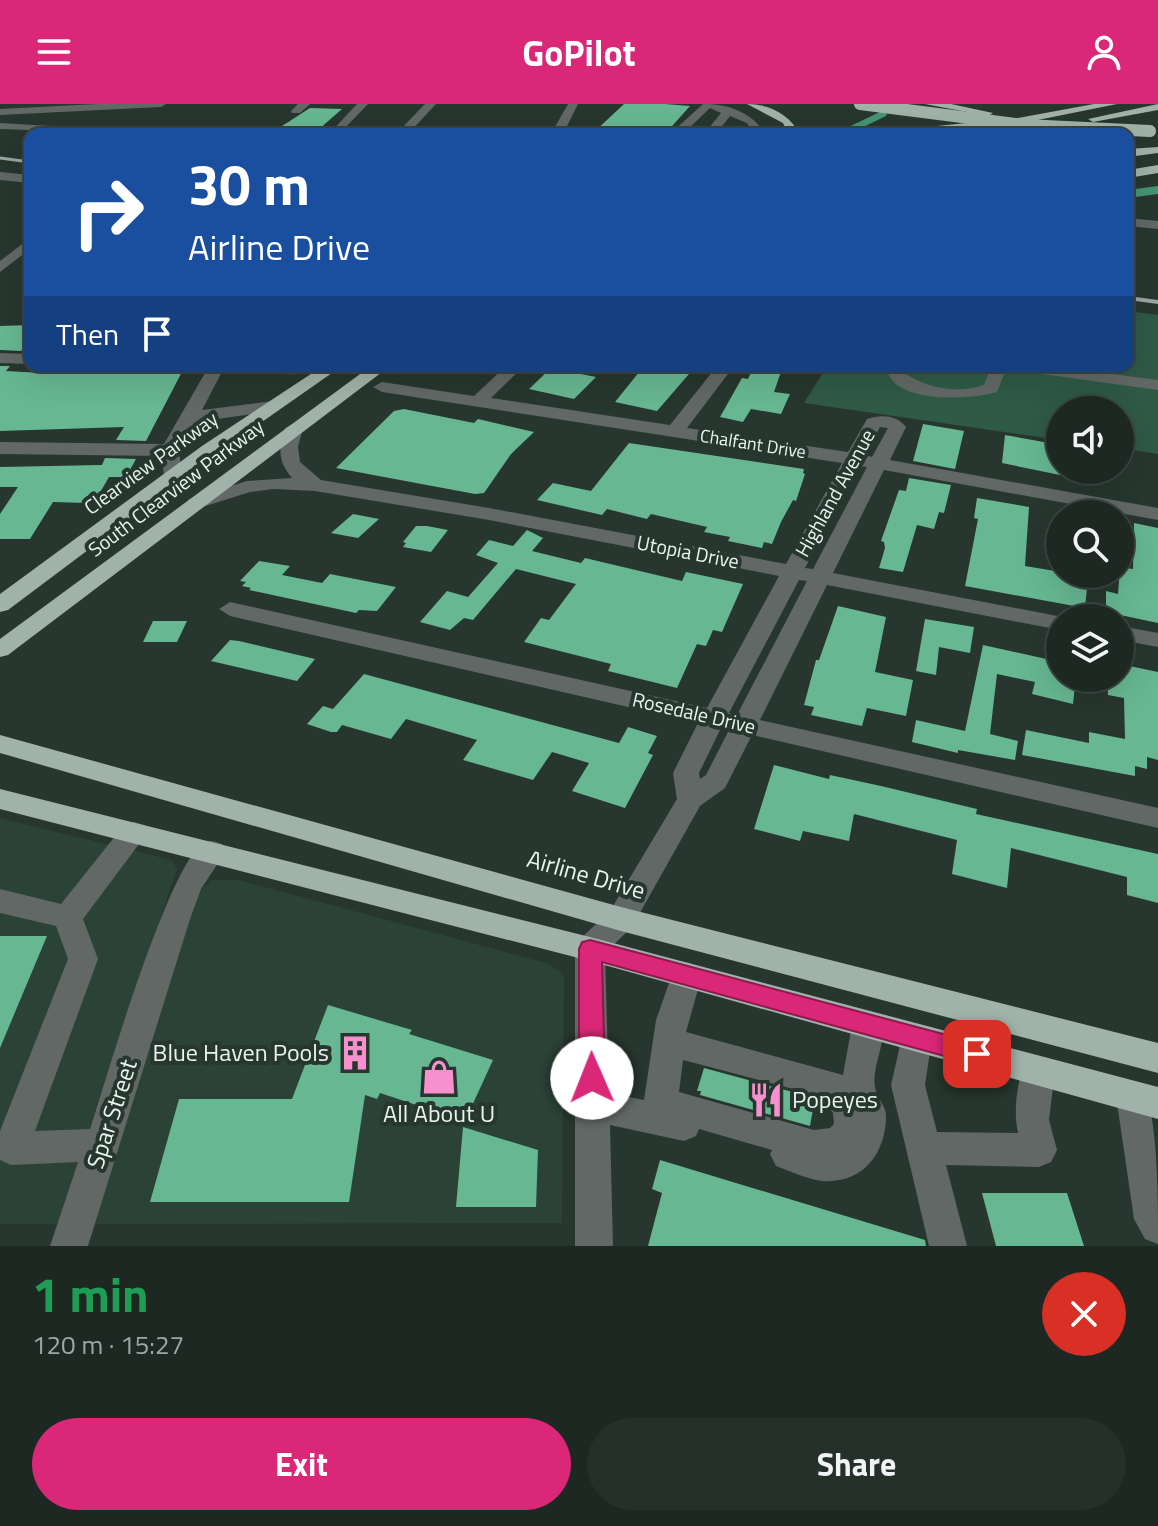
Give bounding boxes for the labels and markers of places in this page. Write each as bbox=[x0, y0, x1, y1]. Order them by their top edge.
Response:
pin bbox=[943, 1020, 1011, 1088]
place label: Blue Haven Pools bbox=[153, 1034, 329, 1070]
building icon: Blue Haven Pools bbox=[336, 1034, 374, 1072]
shop icon: All About U bbox=[420, 1058, 458, 1096]
restaurant icon: Popeyes bbox=[747, 1081, 785, 1119]
place label: Popeyes bbox=[792, 1081, 878, 1117]
place label: All About U bbox=[383, 1095, 495, 1131]

